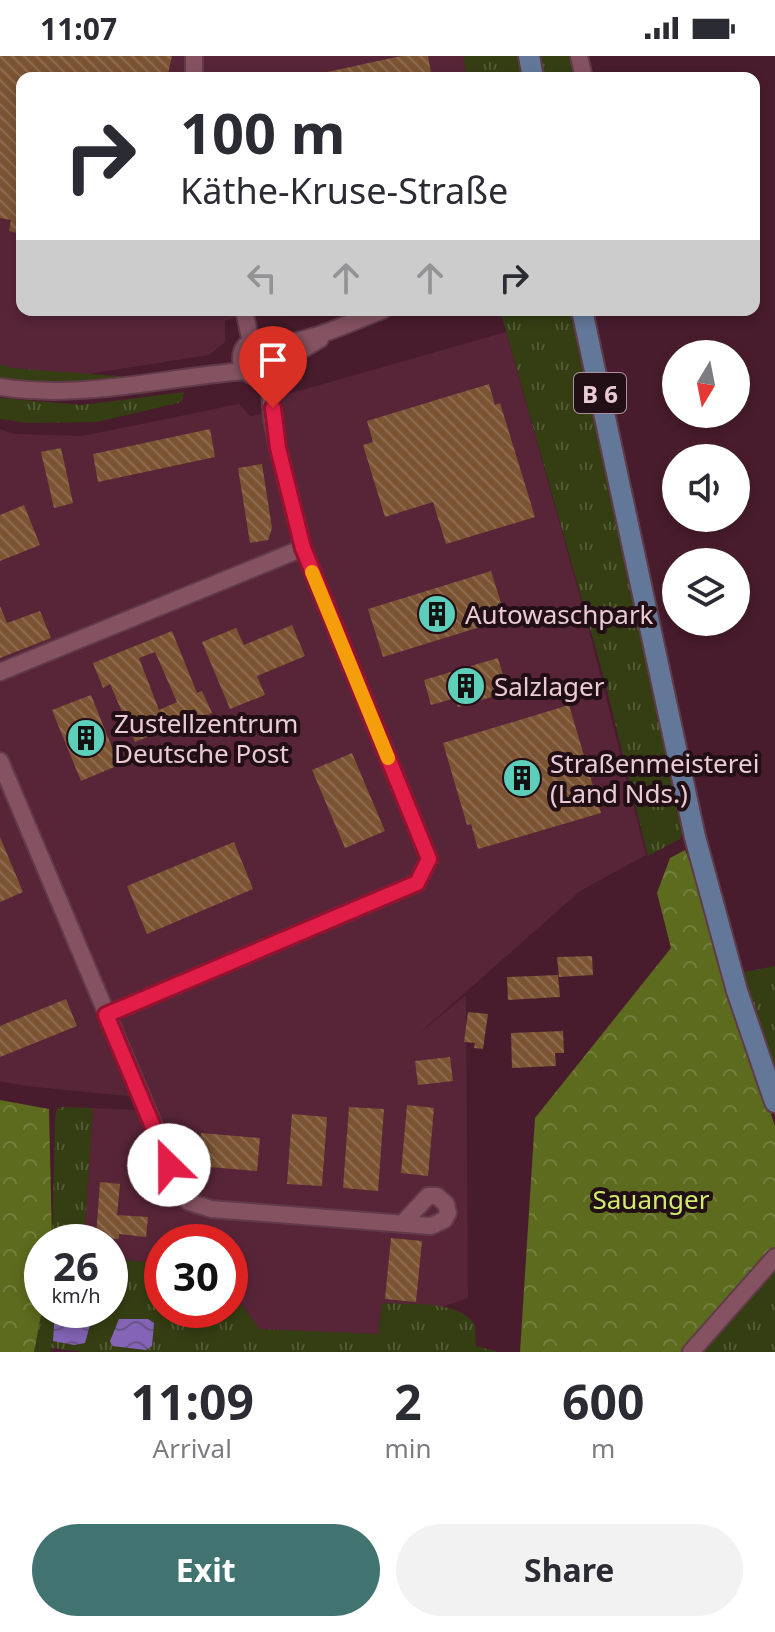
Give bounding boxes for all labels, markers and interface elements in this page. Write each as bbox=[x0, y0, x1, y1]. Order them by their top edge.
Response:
text: 11:07 bbox=[40, 8, 117, 49]
text: 100 m bbox=[180, 94, 345, 170]
icon: right bbox=[48, 104, 152, 208]
text: Käthe-Kruse-Straße bbox=[180, 166, 508, 215]
icon: left bbox=[240, 256, 284, 300]
icon: ahead bbox=[324, 256, 368, 300]
icon: ahead bbox=[408, 256, 452, 300]
icon: right bbox=[492, 256, 536, 300]
pin bbox=[239, 326, 307, 408]
icon: arrive bbox=[251, 338, 295, 382]
north arrow bbox=[662, 340, 750, 428]
map controls bbox=[662, 340, 750, 636]
road number: B 6 bbox=[574, 373, 626, 413]
button: sound bbox=[662, 444, 750, 532]
button: layers bbox=[662, 548, 750, 636]
building icon: Autowaschpark bbox=[416, 593, 458, 635]
place label: Autowaschpark bbox=[465, 596, 654, 632]
building icon: Salzlager bbox=[445, 665, 487, 707]
place label: Salzlager bbox=[494, 668, 605, 704]
place label: Zustellzentrum Deutsche Post bbox=[114, 705, 298, 771]
building icon: Zustellzentrum Deutsche Post bbox=[65, 717, 107, 759]
place label: Straßenmeisterei (Land Nds.) bbox=[550, 745, 759, 811]
building icon: Straßenmeisterei (Land Nds.) bbox=[501, 757, 543, 799]
position arrow bbox=[127, 1123, 211, 1207]
park label: Sauanger bbox=[593, 1181, 710, 1217]
speed limit sign: 30 bbox=[144, 1224, 248, 1328]
text: 26 bbox=[53, 1238, 99, 1293]
text: km/h bbox=[51, 1282, 101, 1309]
text: 11:09 bbox=[131, 1369, 254, 1434]
text: 2 bbox=[394, 1369, 422, 1434]
text: 600 bbox=[562, 1369, 644, 1434]
text: Arrival bbox=[153, 1430, 232, 1466]
text: min bbox=[384, 1430, 432, 1466]
text: m bbox=[591, 1430, 615, 1466]
button: Exit bbox=[32, 1524, 380, 1616]
button: Share bbox=[396, 1524, 743, 1616]

